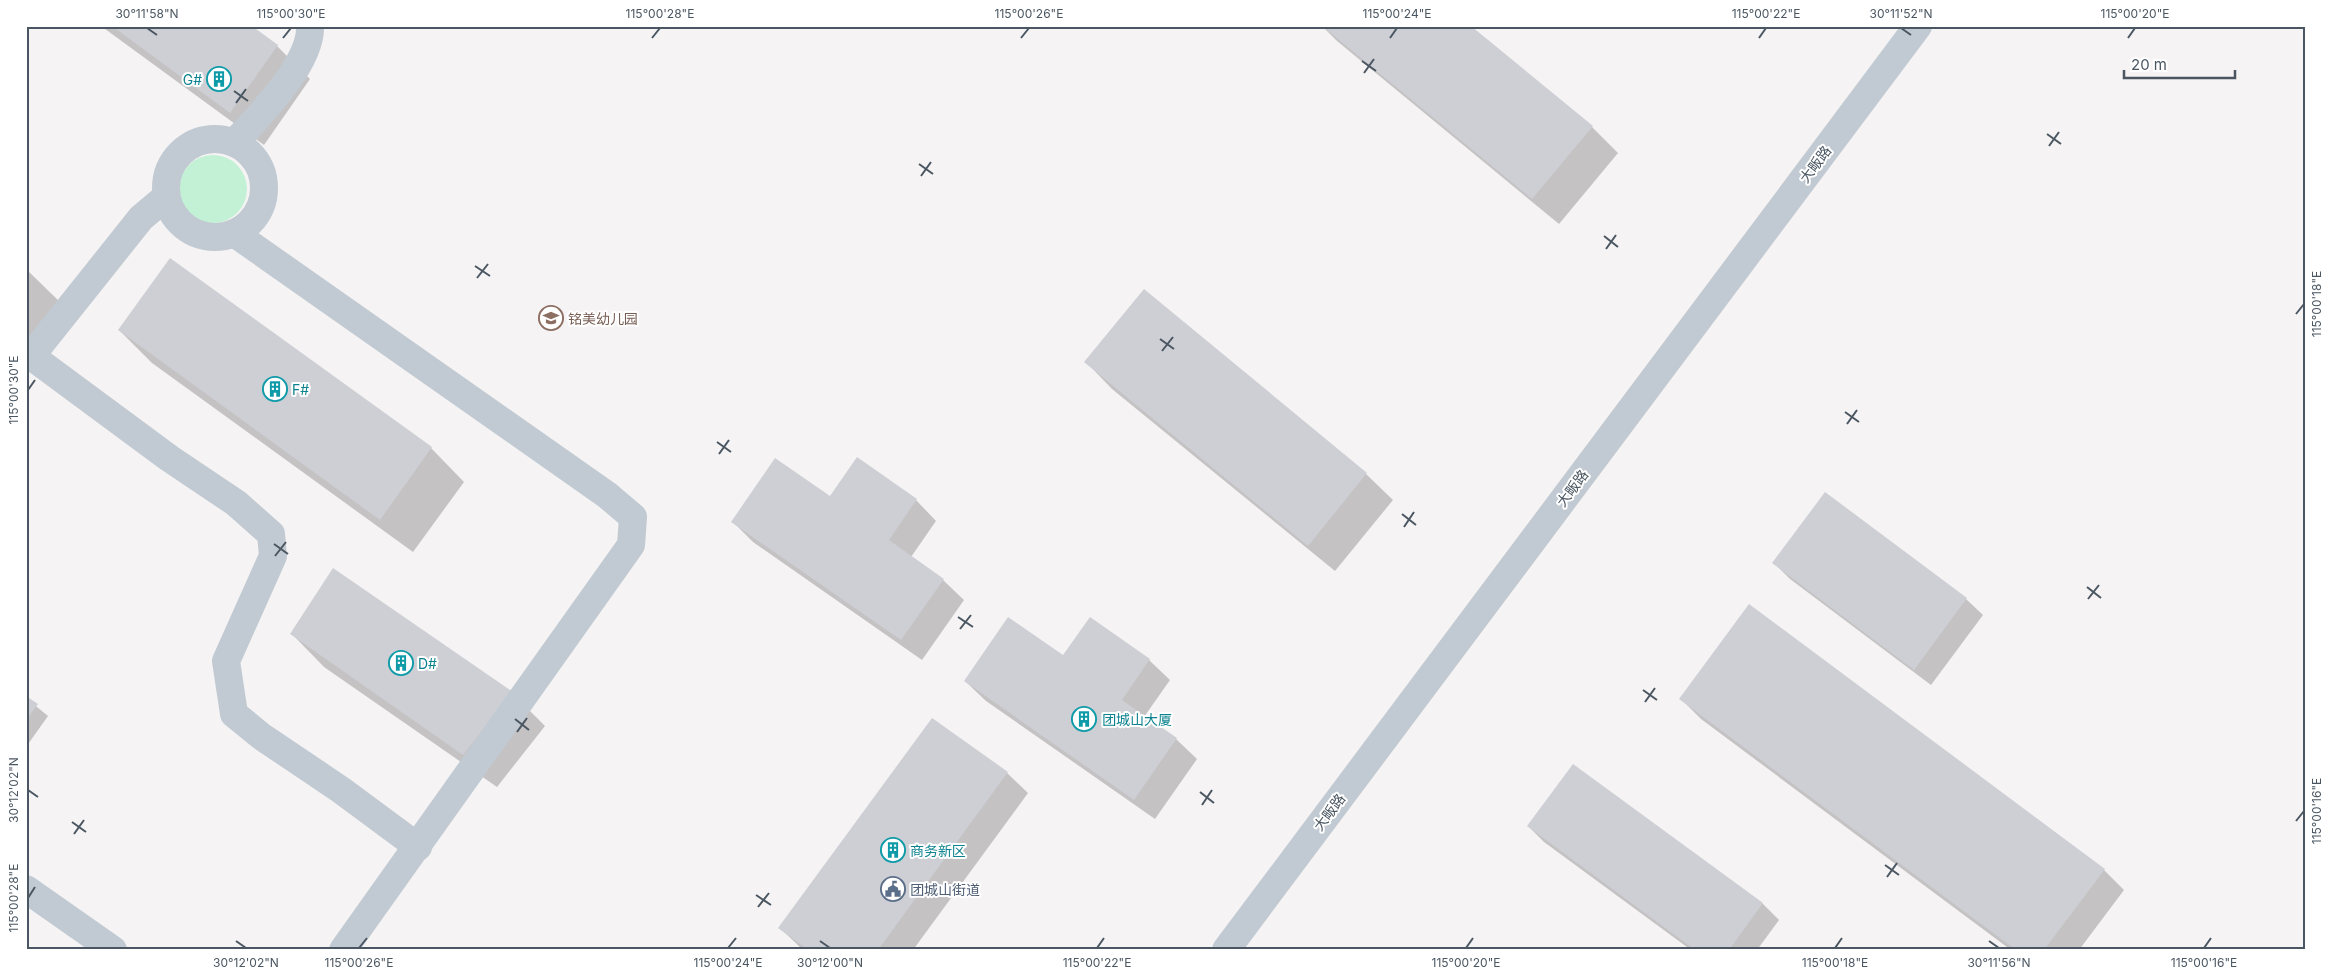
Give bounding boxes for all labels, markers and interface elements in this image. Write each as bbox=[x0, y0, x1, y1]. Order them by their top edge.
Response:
text: 30°11'58"N bbox=[115, 6, 179, 21]
text: 115°00'30"E bbox=[256, 6, 326, 21]
text: 115°00'28"E bbox=[626, 6, 694, 21]
text: 115°00'26"E bbox=[995, 6, 1063, 21]
text: 115°00'24"E bbox=[1363, 6, 1431, 21]
text: 115°00'22"E bbox=[1732, 6, 1800, 21]
text: 30°11'52"N bbox=[1869, 6, 1933, 21]
text: 115°00'20"E bbox=[2101, 6, 2169, 21]
scale bar bbox=[2124, 48, 2235, 80]
text: 20 m bbox=[2131, 55, 2167, 74]
building icon: G# bbox=[206, 66, 232, 92]
place label: G# bbox=[183, 71, 202, 88]
street label: 大畈路 bbox=[1796, 142, 1834, 186]
text: 115°00'18"E bbox=[2309, 271, 2324, 337]
school or university icon: 铭美幼儿园 bbox=[538, 305, 564, 331]
place label: 铭美幼儿园 bbox=[568, 310, 638, 327]
text: 115°00'30"E bbox=[6, 355, 21, 425]
building icon: F# bbox=[262, 376, 288, 402]
place label: F# bbox=[292, 381, 309, 398]
street label: 大畈路 bbox=[1553, 466, 1591, 510]
building icon: D# bbox=[388, 650, 414, 676]
place label: D# bbox=[418, 655, 437, 672]
building icon: 团城山大厦 bbox=[1071, 706, 1097, 732]
place label: 团城山大厦 bbox=[1102, 711, 1172, 728]
text: 30°12'02"N bbox=[6, 757, 21, 823]
text: 115°00'16"E bbox=[2309, 778, 2324, 844]
street label: 大畈路 bbox=[1310, 790, 1348, 834]
building icon: 商务新区 bbox=[880, 837, 906, 863]
place label: 商务新区 bbox=[910, 842, 966, 859]
text: 115°00'28"E bbox=[6, 864, 21, 932]
public building icon: 团城山街道 bbox=[880, 876, 906, 902]
place label: 团城山街道 bbox=[910, 881, 980, 898]
text: 30°12'02"N bbox=[213, 955, 279, 970]
text: 115°00'26"E bbox=[325, 955, 393, 970]
text: 115°00'24"E bbox=[694, 955, 762, 970]
text: 30°12'00"N bbox=[797, 955, 863, 970]
text: 115°00'22"E bbox=[1063, 955, 1131, 970]
text: 115°00'20"E bbox=[1432, 955, 1500, 970]
text: 115°00'18"E bbox=[1802, 955, 1868, 970]
text: 30°11'56"N bbox=[1967, 955, 2031, 970]
text: 115°00'16"E bbox=[2171, 955, 2237, 970]

